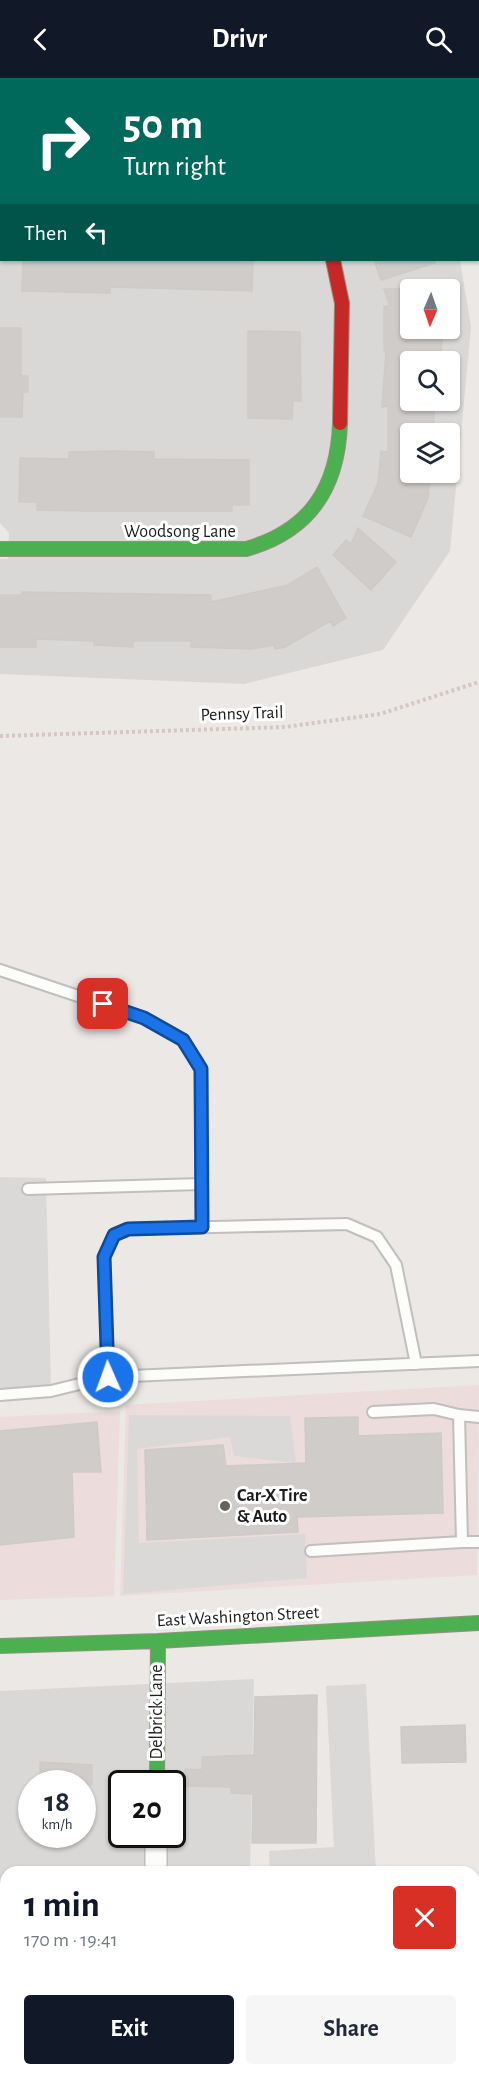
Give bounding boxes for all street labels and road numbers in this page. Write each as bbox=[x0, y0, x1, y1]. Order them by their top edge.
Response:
street label: Woodsong Lane bbox=[124, 523, 236, 541]
street label: Pennsy Trail bbox=[200, 704, 284, 724]
street label: East Washington Street bbox=[156, 1604, 320, 1630]
street label: Delbrick Lane bbox=[148, 1665, 166, 1759]

